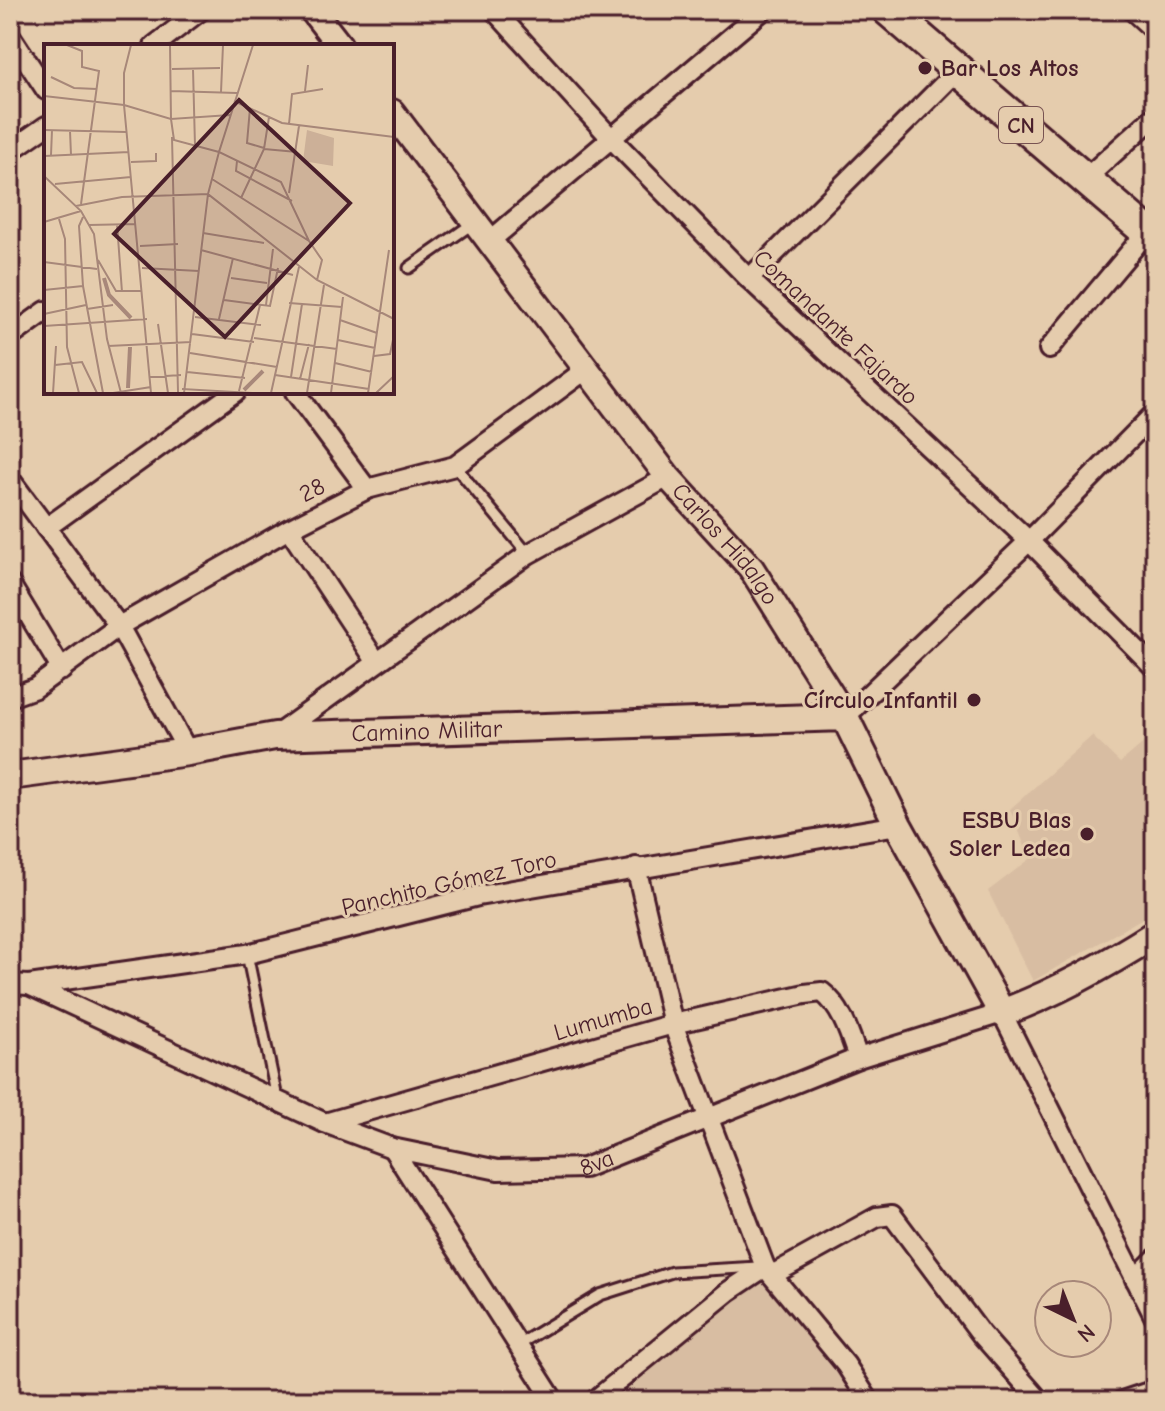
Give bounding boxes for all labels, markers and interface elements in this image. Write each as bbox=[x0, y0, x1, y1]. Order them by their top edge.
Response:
inset map bbox=[44, 44, 394, 394]
place label: Bar Los Altos bbox=[941, 54, 1078, 82]
marker: Bar Los Altos bbox=[916, 59, 934, 77]
road number: CN bbox=[999, 107, 1043, 143]
street label: Comandante Fajardo bbox=[748, 244, 924, 410]
street label: 28 bbox=[295, 472, 329, 508]
street label: Carlos Hidalgo bbox=[666, 477, 785, 610]
place label: Círculo Infantil bbox=[804, 686, 958, 714]
marker: Círculo Infantil bbox=[965, 691, 983, 709]
street label: Camino Militar bbox=[351, 714, 503, 747]
place label: ESBU Blas Soler Ledea bbox=[949, 806, 1071, 862]
marker: ESBU Blas Soler Ledea bbox=[1078, 825, 1096, 843]
street label: Panchito Gómez Toro bbox=[339, 845, 559, 921]
street label: Lumumba bbox=[551, 992, 655, 1046]
street label: 8va bbox=[575, 1144, 618, 1182]
north arrow bbox=[1033, 1279, 1113, 1359]
text: N bbox=[1072, 1318, 1100, 1347]

